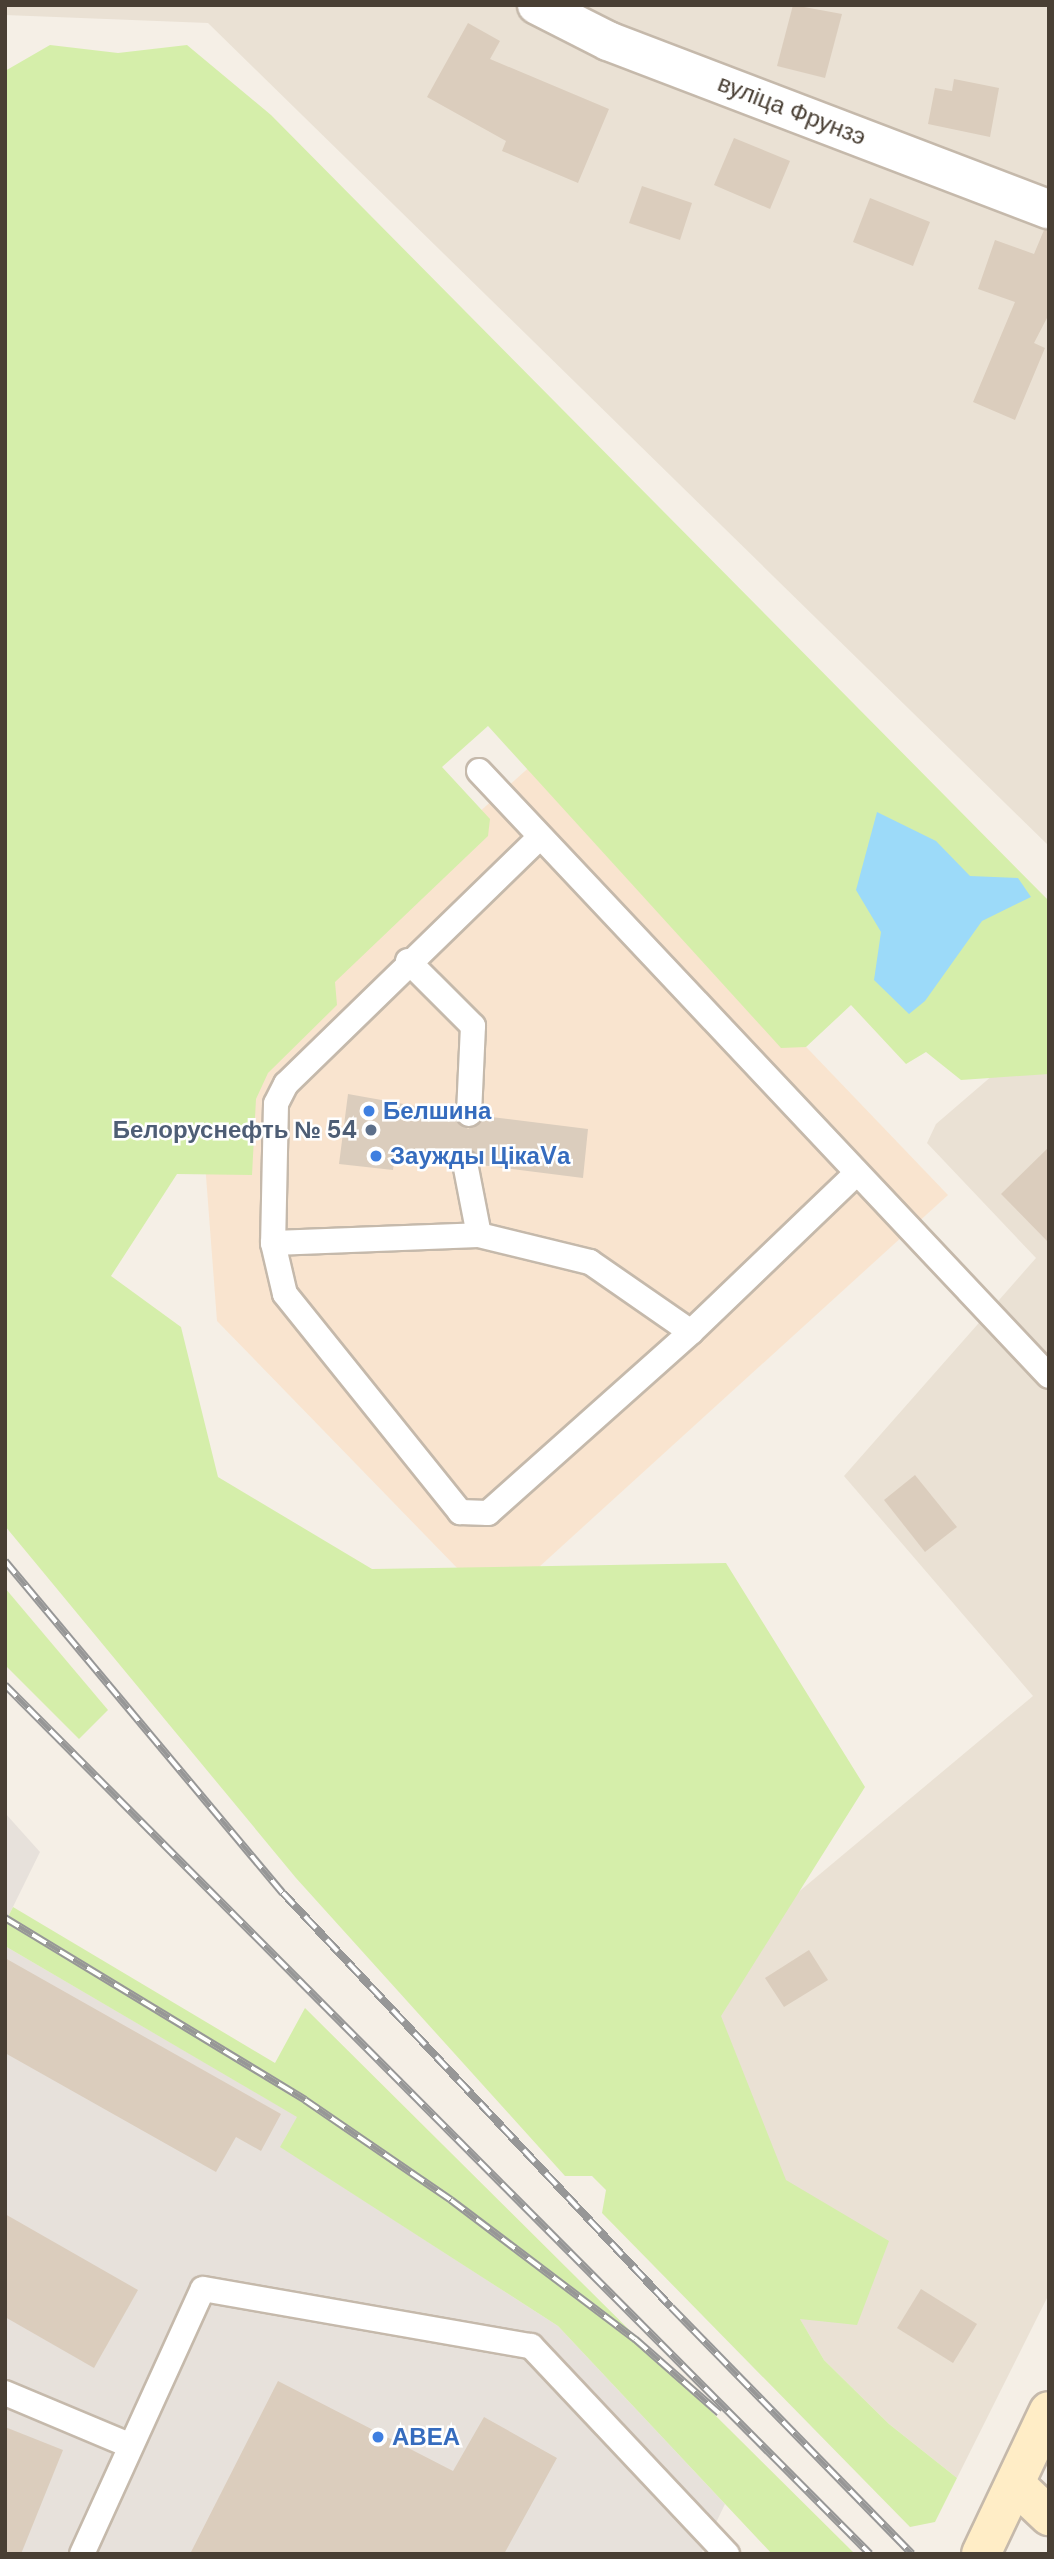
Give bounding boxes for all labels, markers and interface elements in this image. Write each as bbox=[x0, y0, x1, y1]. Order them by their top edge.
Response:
street label: вуліца Фрунзэ bbox=[714, 69, 870, 151]
place label: Белшина bbox=[383, 1097, 491, 1125]
marker: Белшина bbox=[361, 1103, 377, 1119]
place label: Белоруснефть № 54 bbox=[113, 1116, 357, 1144]
marker: Белоруснефть № 54 bbox=[363, 1122, 379, 1138]
place label: Заужды ЦікаVа bbox=[390, 1142, 570, 1170]
marker: Заужды ЦікаVа bbox=[368, 1148, 384, 1164]
place label: АВЕА bbox=[392, 2423, 460, 2451]
marker: АВЕА bbox=[370, 2429, 386, 2445]

